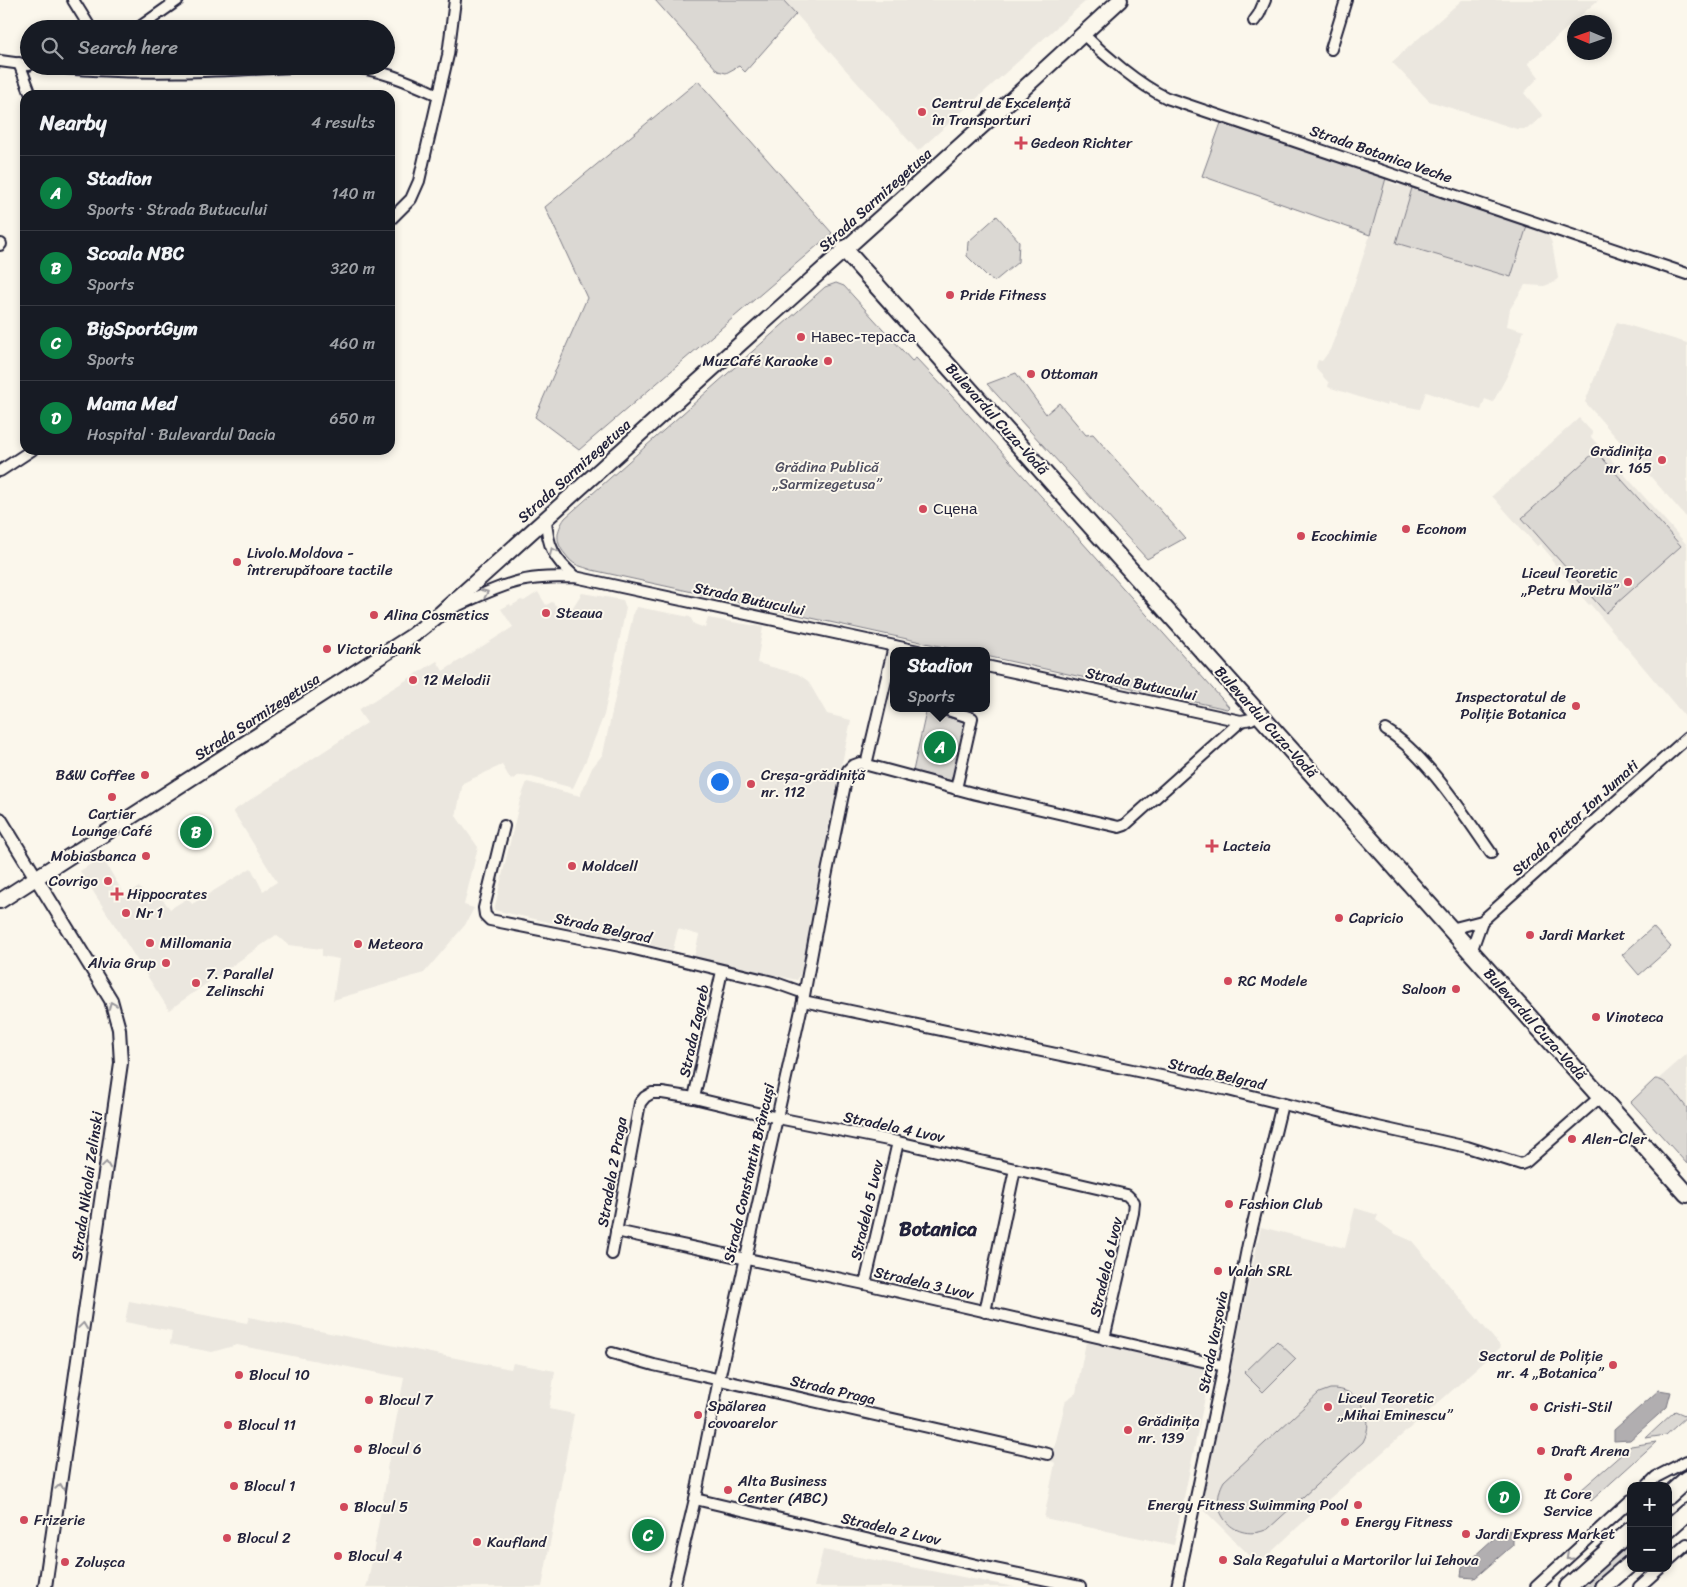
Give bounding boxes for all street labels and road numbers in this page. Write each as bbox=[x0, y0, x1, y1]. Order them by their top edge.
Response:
street label: Strada Botanica Veche bbox=[1306, 117, 1456, 191]
street label: Strada Sarmizegetusa bbox=[812, 141, 938, 258]
street label: Bulevardul Cuza-Vodă bbox=[939, 357, 1055, 482]
street label: Strada Sarmizegetusa bbox=[511, 412, 637, 529]
street label: Strada Butucului bbox=[691, 575, 808, 624]
street label: Strada Butucului bbox=[1083, 660, 1200, 709]
street label: Bulevardul Cuza-Vodă bbox=[1208, 660, 1324, 785]
street label: Strada Sarmizegetusa bbox=[189, 666, 326, 768]
street label: Strada Pictor Ion Jumati bbox=[1505, 753, 1645, 882]
street label: Strada Belgrad bbox=[552, 905, 655, 951]
street label: Bulevardul Cuza-Vodă bbox=[1477, 962, 1593, 1087]
street label: Strada Zagreb bbox=[671, 982, 717, 1080]
street label: Strada Belgrad bbox=[1166, 1050, 1269, 1098]
street label: Strada Constantin Brâncuși bbox=[716, 1080, 782, 1265]
street label: Stradela 4 Lvov bbox=[841, 1104, 948, 1151]
street label: Strada Nikolai Zelinski bbox=[64, 1109, 110, 1262]
street label: Stradela 2 Praga bbox=[590, 1114, 635, 1229]
street label: Stradela 5 Lvov bbox=[843, 1156, 891, 1263]
street label: Stradela 6 Lvov bbox=[1082, 1213, 1130, 1320]
street label: Stradela 3 Lvov bbox=[872, 1259, 977, 1307]
street label: Strada Varșovia bbox=[1190, 1288, 1236, 1395]
street label: Strada Praga bbox=[788, 1368, 879, 1413]
street label: Stradela 2 Lvov bbox=[838, 1505, 945, 1553]

